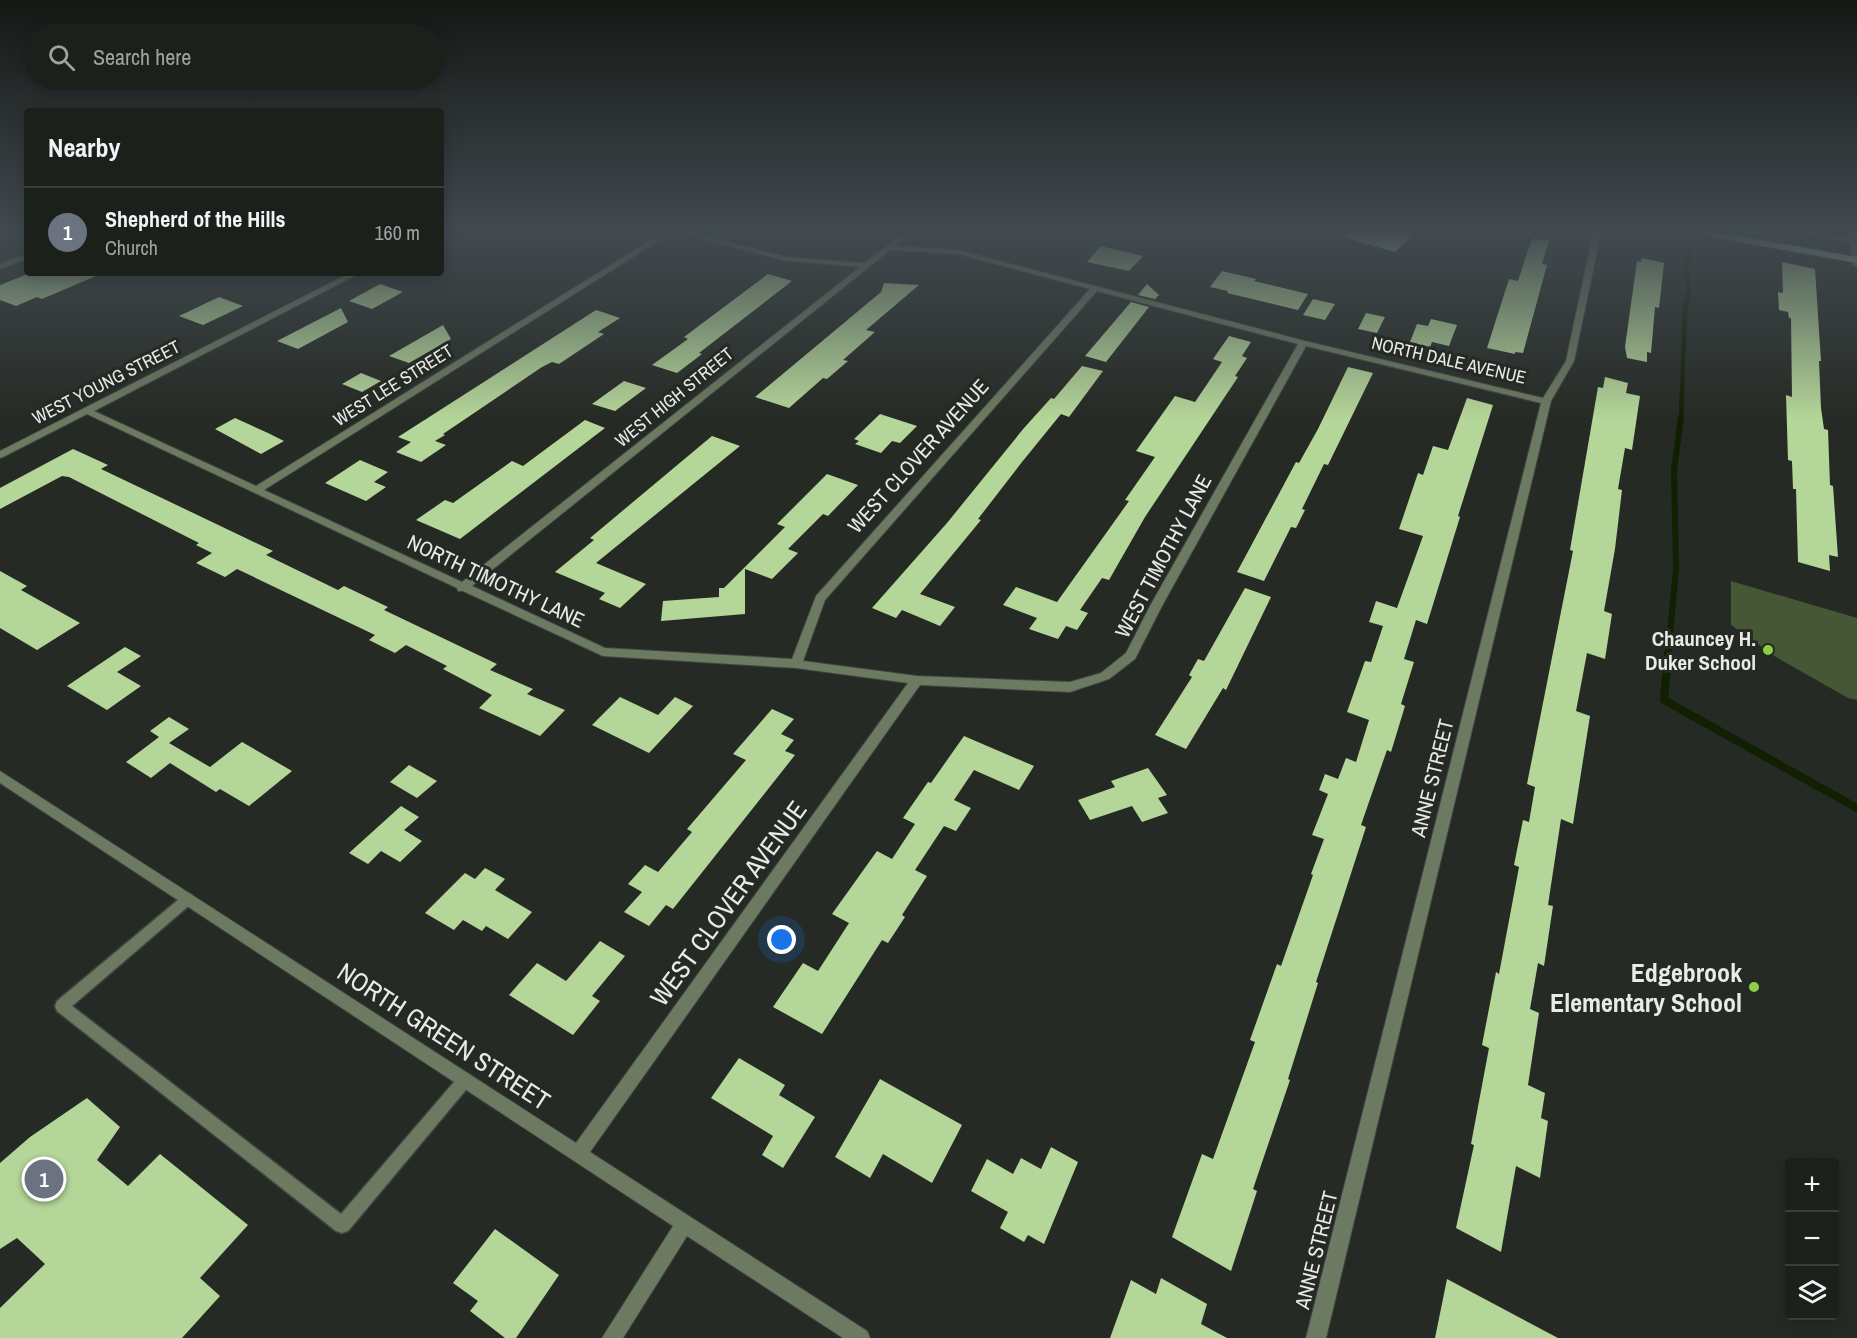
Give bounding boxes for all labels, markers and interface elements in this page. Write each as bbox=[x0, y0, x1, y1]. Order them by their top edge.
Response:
search box bbox=[24, 24, 444, 90]
icon: search bbox=[45, 41, 78, 74]
text: Search here bbox=[93, 42, 191, 72]
text: Nearby bbox=[48, 130, 120, 165]
text: Shepherd of the Hills bbox=[105, 204, 285, 234]
text: 1 bbox=[63, 219, 72, 246]
text: 160 m bbox=[374, 219, 420, 246]
text: Church bbox=[105, 234, 158, 261]
street label: NORTH DALE AVENUE bbox=[1369, 330, 1529, 390]
street label: WEST YOUNG STREET bbox=[28, 334, 184, 430]
street label: WEST LEE STREET bbox=[328, 338, 458, 432]
street label: WEST HIGH STREET bbox=[610, 341, 738, 453]
street label: WEST CLOVER AVENUE bbox=[841, 373, 995, 539]
street label: WEST TIMOTHY LANE bbox=[1108, 469, 1218, 643]
street label: NORTH TIMOTHY LANE bbox=[403, 527, 589, 635]
place label: Chauncey H. Duker School bbox=[1645, 624, 1756, 677]
marker: Chauncey H. Duker School bbox=[1761, 643, 1775, 657]
street label: ANNE STREET bbox=[1403, 716, 1461, 841]
street label: WEST CLOVER AVENUE bbox=[642, 793, 814, 1013]
your location bbox=[767, 925, 796, 954]
street label: NORTH GREEN STREET bbox=[331, 954, 557, 1118]
place label: Edgebrook Elementary School bbox=[1550, 955, 1742, 1020]
marker: Edgebrook Elementary School bbox=[1747, 980, 1761, 994]
pin: 1 bbox=[24, 1156, 63, 1202]
map controls bbox=[1785, 1158, 1839, 1320]
button: + bbox=[1785, 1158, 1839, 1212]
street label: ANNE STREET bbox=[1287, 1188, 1345, 1313]
button: − bbox=[1785, 1212, 1839, 1266]
button: layers bbox=[1785, 1266, 1839, 1320]

